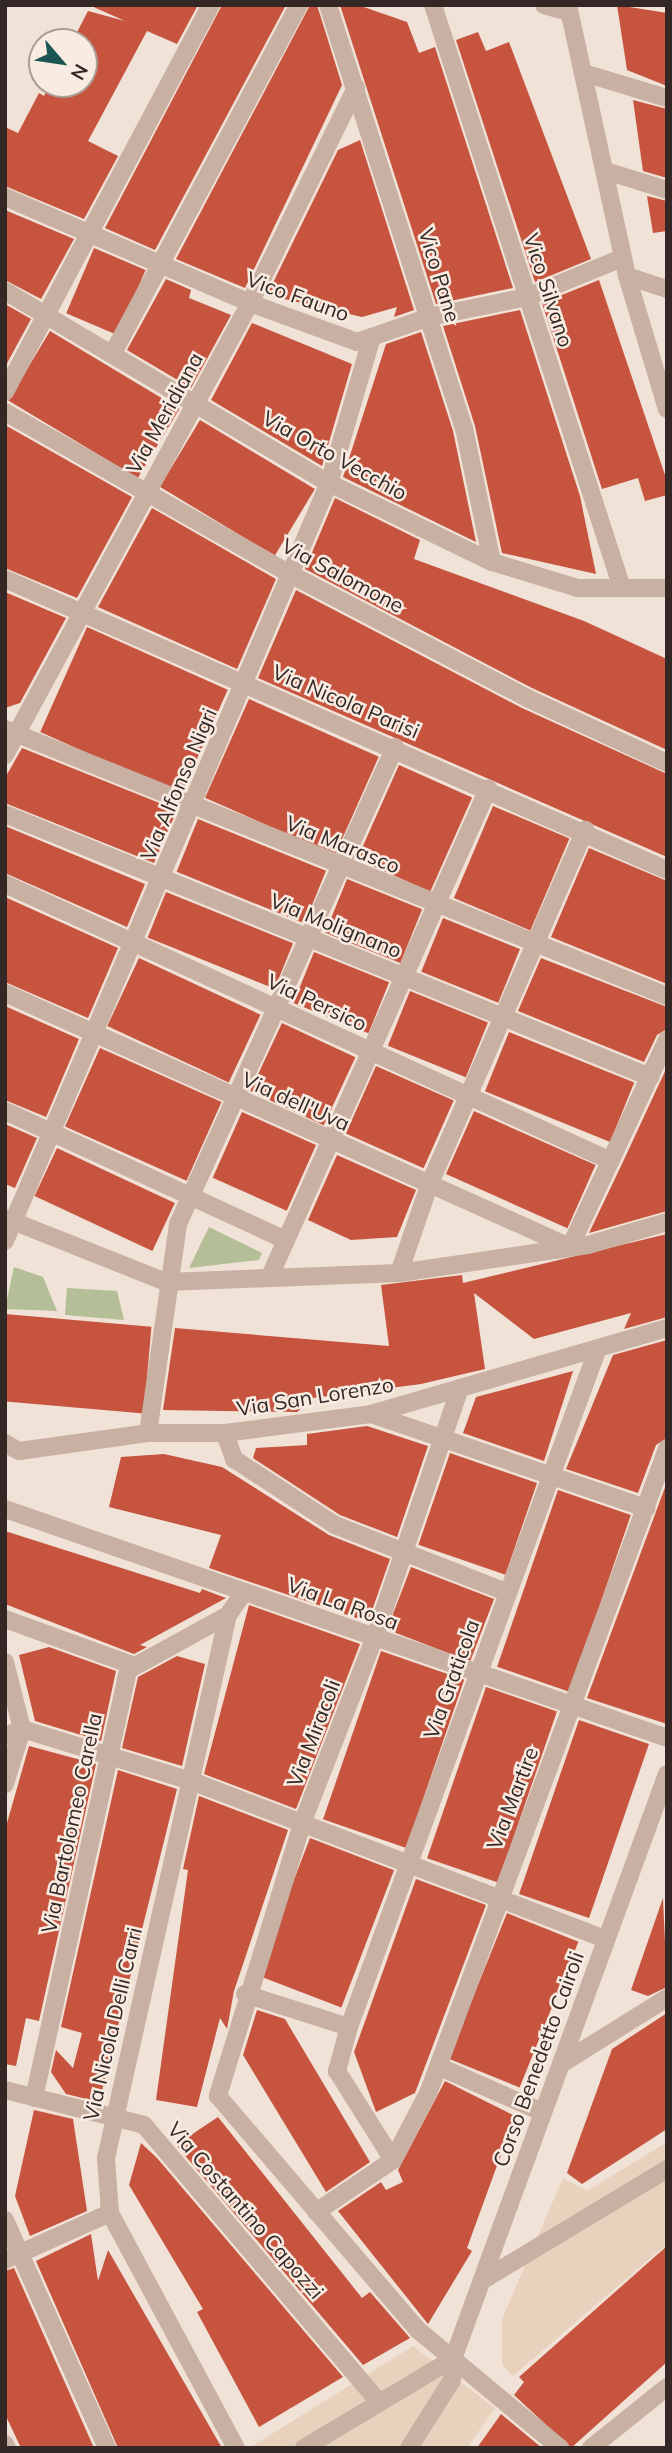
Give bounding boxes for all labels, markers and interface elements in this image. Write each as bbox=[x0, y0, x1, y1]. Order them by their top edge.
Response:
north arrow bbox=[28, 28, 98, 98]
text: N bbox=[66, 60, 94, 84]
street label: Vico Pane bbox=[414, 225, 466, 325]
street label: Vico Silvano bbox=[519, 230, 579, 350]
street label: Vico Fauno bbox=[243, 266, 353, 326]
street label: Via Meridiana bbox=[120, 348, 208, 478]
street label: Via Orto Vecchio bbox=[258, 405, 412, 505]
street label: Via Salomone bbox=[278, 532, 408, 618]
street label: Via Nicola Parisi bbox=[269, 659, 423, 743]
street label: Via Alfonso Nigri bbox=[135, 704, 221, 864]
street label: Via Marasco bbox=[282, 810, 404, 878]
street label: Via Molignano bbox=[267, 887, 405, 963]
street label: Via Persico bbox=[263, 968, 371, 1036]
street label: Via dell'Uva bbox=[238, 1066, 354, 1136]
street label: Via San Lorenzo bbox=[235, 1371, 395, 1421]
street label: Via La Rosa bbox=[284, 1571, 402, 1635]
street label: Via Graticola bbox=[418, 1616, 484, 1742]
street label: Via Miracoli bbox=[281, 1676, 345, 1790]
street label: Via Bartolomeo Carella bbox=[35, 1711, 107, 1935]
street label: Via Martire bbox=[481, 1743, 543, 1853]
street label: Via Nicola Delli Carri bbox=[77, 1925, 147, 2123]
street label: Corso Benedetto Cairoli bbox=[487, 1948, 589, 2170]
street label: Via Costantino Capozzi bbox=[162, 2116, 330, 2304]

